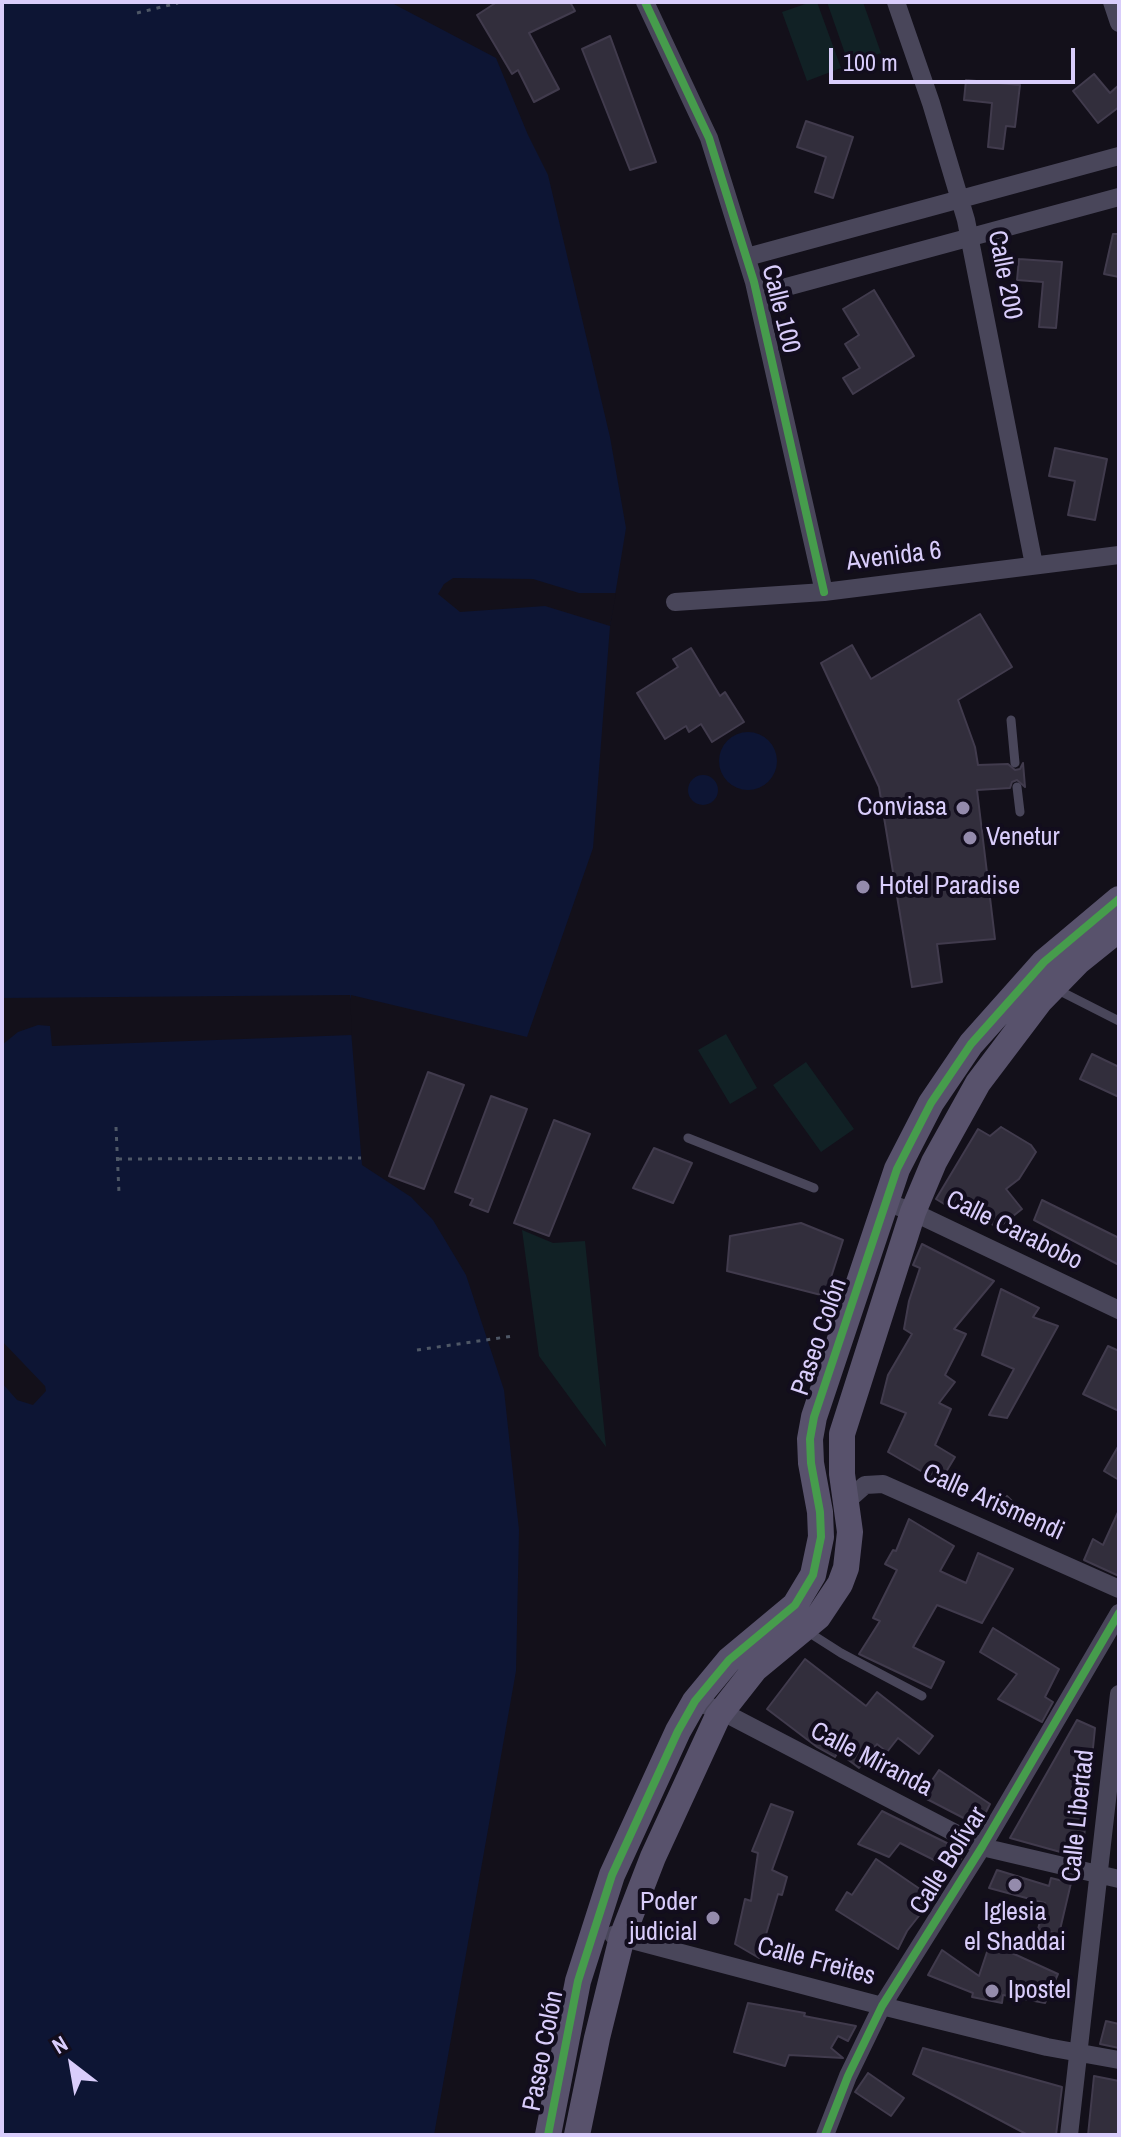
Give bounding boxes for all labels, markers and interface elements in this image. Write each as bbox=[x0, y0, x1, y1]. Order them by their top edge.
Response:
scale bar bbox=[833, 32, 1079, 82]
text: 100 m bbox=[843, 46, 898, 78]
street label: Calle 200 bbox=[980, 228, 1028, 322]
street label: Calle 100 bbox=[754, 262, 806, 356]
street label: Avenida 6 bbox=[845, 536, 943, 578]
place label: Conviasa bbox=[857, 792, 947, 824]
marker: Conviasa bbox=[954, 799, 972, 817]
place label: Venetur bbox=[986, 822, 1060, 854]
marker: Venetur bbox=[961, 829, 979, 847]
place label: Hotel Paradise bbox=[879, 871, 1020, 903]
marker: Hotel Paradise bbox=[854, 878, 872, 896]
street label: Calle Carabobo bbox=[941, 1185, 1087, 1277]
street label: Paseo Colón bbox=[785, 1274, 855, 1400]
street label: Calle Arismendi bbox=[917, 1458, 1069, 1548]
street label: Calle Miranda bbox=[805, 1716, 937, 1804]
street label: Calle Libertad bbox=[1057, 1748, 1101, 1884]
street label: Calle Bolívar bbox=[904, 1801, 994, 1921]
marker: Iglesia el Shaddai bbox=[1006, 1876, 1024, 1894]
place label: Poder judicial bbox=[629, 1887, 697, 1948]
place label: Iglesia el Shaddai bbox=[964, 1897, 1066, 1958]
marker: Poder judicial bbox=[704, 1909, 722, 1927]
street label: Calle Freites bbox=[754, 1931, 878, 1993]
place label: Ipostel bbox=[1008, 1975, 1071, 2007]
marker: Ipostel bbox=[983, 1982, 1001, 2000]
street label: Paseo Colón bbox=[517, 1988, 571, 2114]
north arrow bbox=[32, 2025, 112, 2105]
text: N bbox=[46, 2028, 73, 2061]

